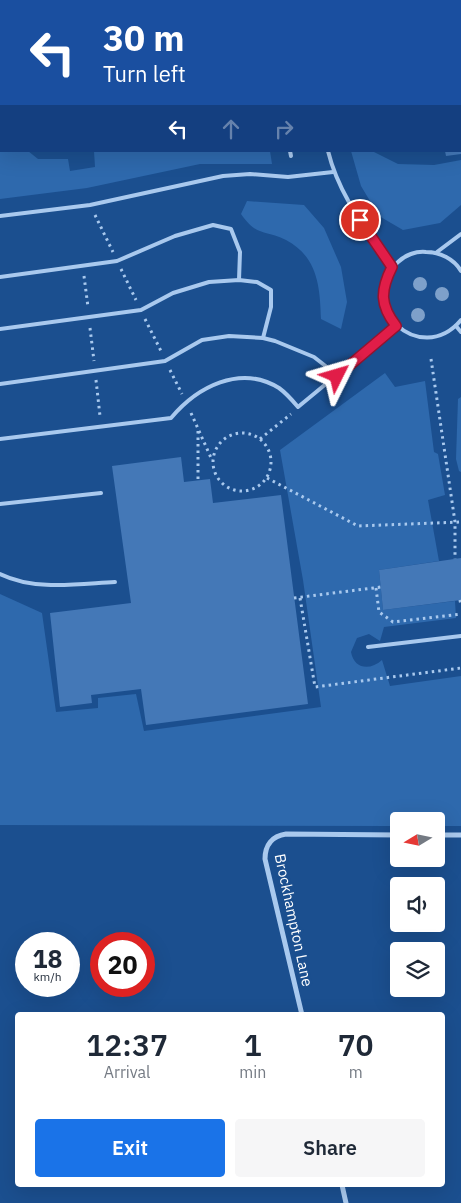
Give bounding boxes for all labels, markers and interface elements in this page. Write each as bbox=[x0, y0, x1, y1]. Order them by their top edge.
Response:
text: 30 m bbox=[103, 15, 185, 61]
icon: left bbox=[20, 20, 85, 85]
text: Turn left bbox=[103, 59, 186, 88]
icon: left bbox=[164, 115, 192, 143]
icon: ahead bbox=[217, 115, 245, 143]
icon: right bbox=[270, 115, 298, 143]
pin bbox=[339, 199, 381, 241]
icon: arrive bbox=[346, 206, 374, 234]
position arrow bbox=[310, 349, 362, 401]
north arrow bbox=[390, 812, 445, 868]
map controls bbox=[390, 812, 445, 997]
street label: Brockhampton Lane bbox=[271, 852, 317, 988]
button: sound bbox=[390, 877, 445, 932]
speed limit sign: 20 bbox=[90, 932, 155, 997]
text: 18 bbox=[32, 942, 63, 975]
button: layers bbox=[390, 942, 445, 997]
text: km/h bbox=[33, 969, 62, 984]
text: 12:37 bbox=[86, 1025, 168, 1064]
text: 1 bbox=[244, 1025, 262, 1064]
text: 70 bbox=[338, 1025, 374, 1064]
text: Arrival bbox=[104, 1062, 150, 1082]
text: min bbox=[239, 1062, 266, 1082]
text: m bbox=[349, 1062, 363, 1082]
button: Exit bbox=[35, 1119, 225, 1177]
button: Share bbox=[235, 1119, 425, 1177]

